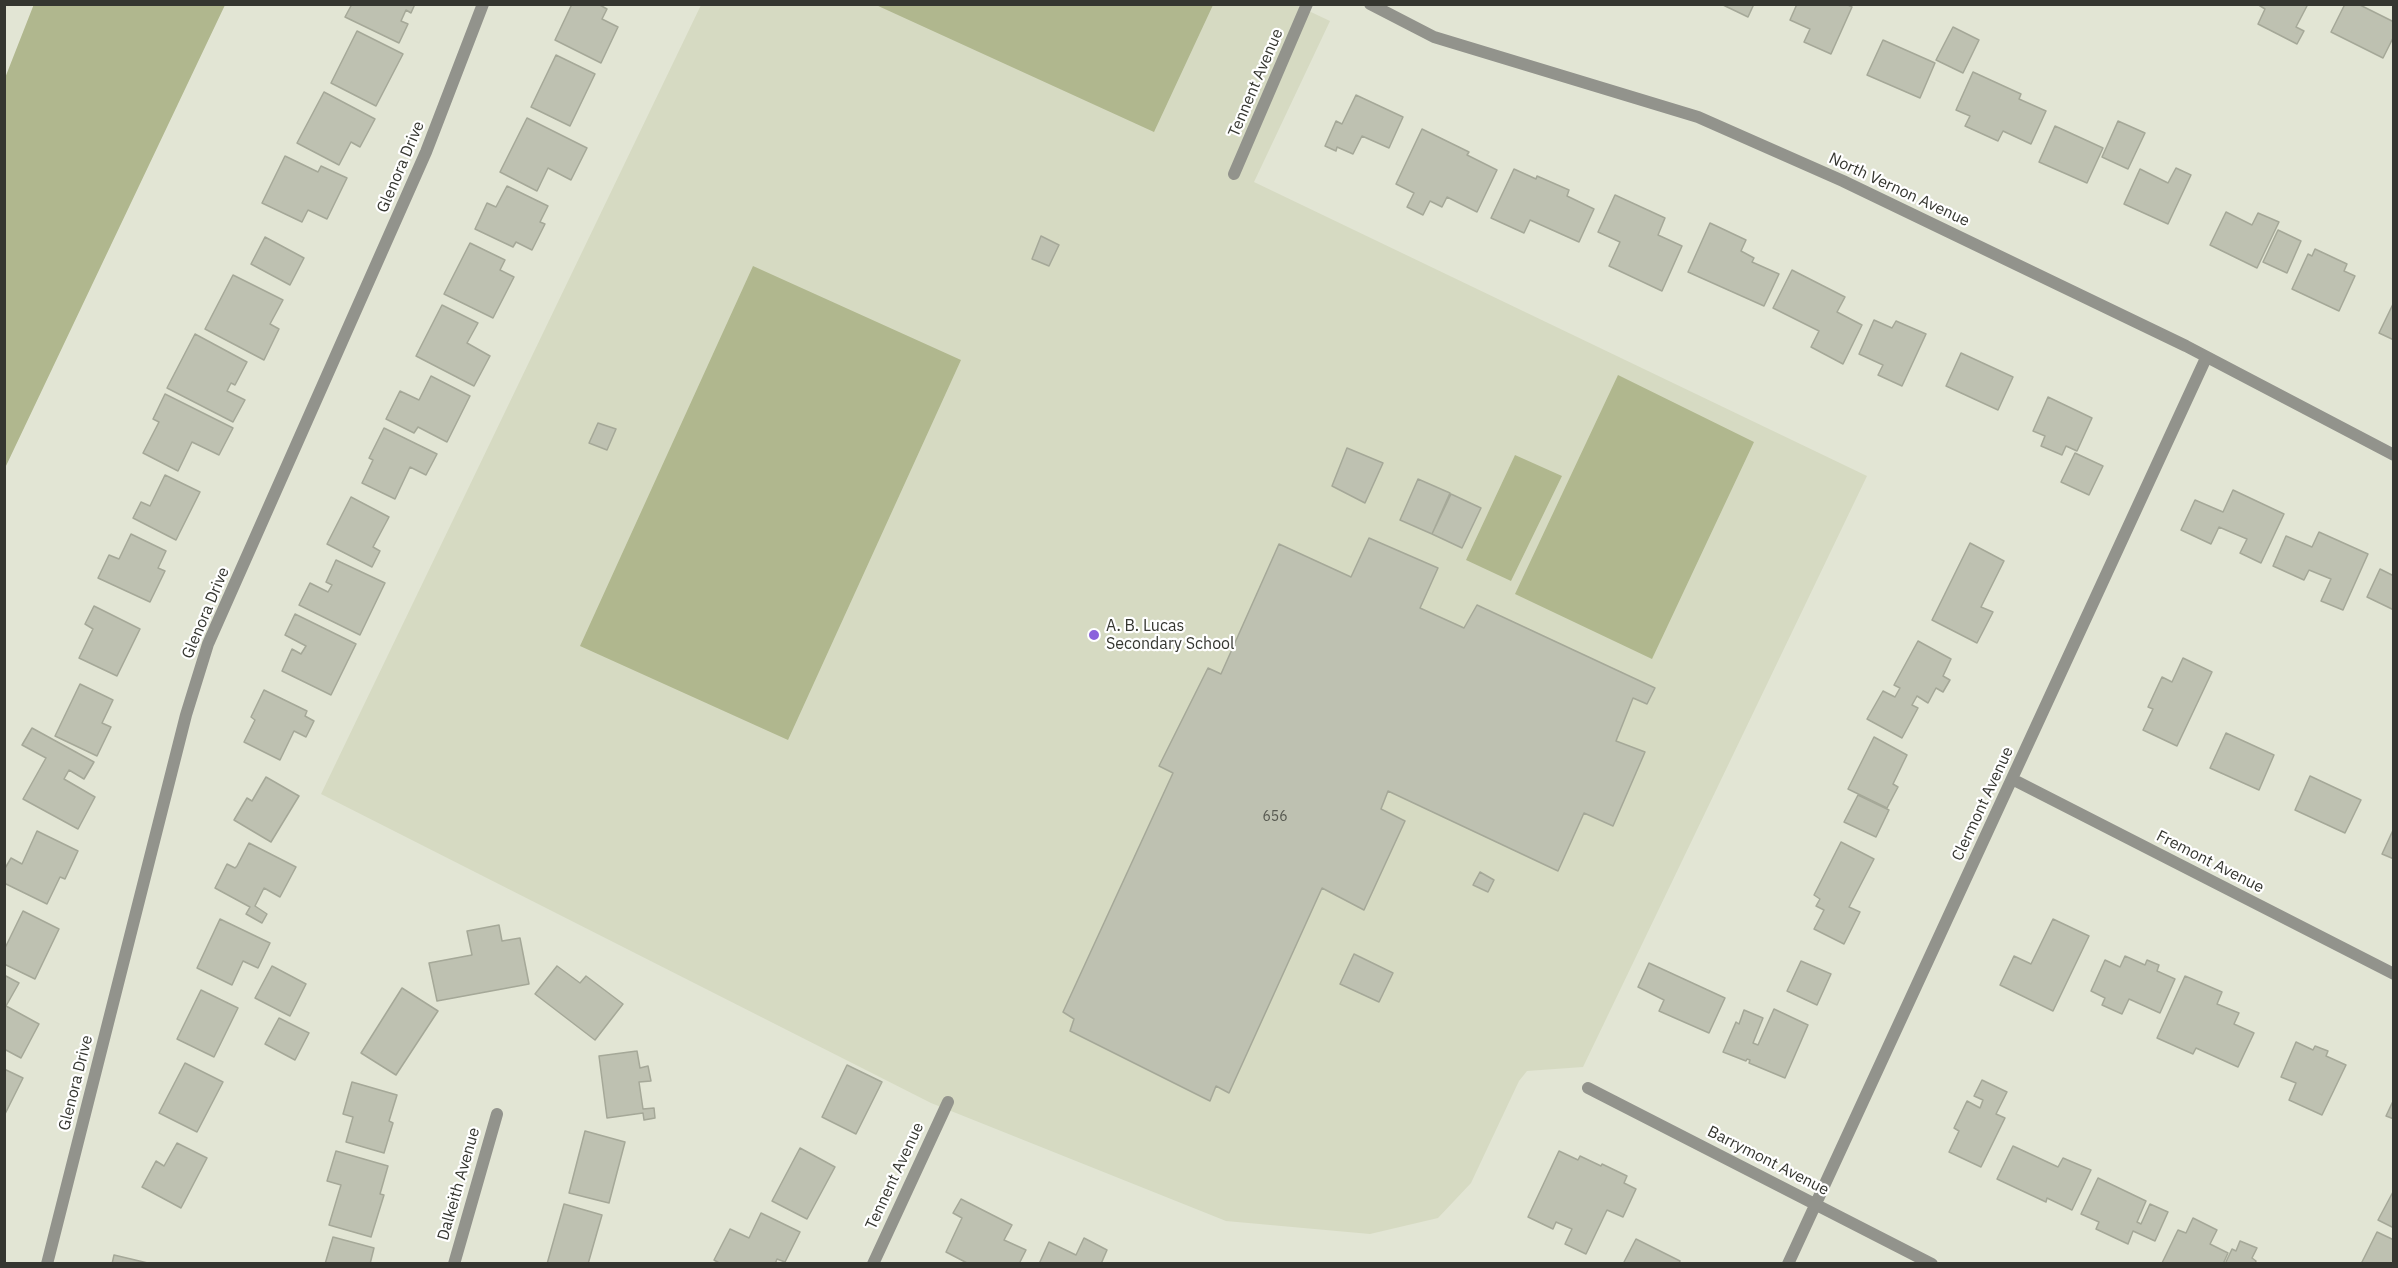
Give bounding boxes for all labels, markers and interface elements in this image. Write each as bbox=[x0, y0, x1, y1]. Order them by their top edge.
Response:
street label: Tennent Avenue bbox=[1225, 26, 1287, 140]
street label: Glenora Drive bbox=[373, 118, 429, 216]
street label: North Vernon Avenue bbox=[1826, 149, 1972, 231]
street label: Glenora Drive bbox=[178, 564, 234, 662]
place label: A. B. Lucas Secondary School bbox=[1106, 616, 1234, 654]
marker: A. B. Lucas Secondary School bbox=[1087, 628, 1101, 642]
street label: Clermont Avenue bbox=[1948, 744, 2018, 864]
house number: 656 bbox=[1262, 809, 1288, 825]
street label: Fremont Avenue bbox=[2153, 827, 2267, 897]
street label: Glenora Drive bbox=[55, 1033, 97, 1133]
street label: Tennent Avenue bbox=[862, 1119, 928, 1233]
street label: Barrymont Avenue bbox=[1704, 1122, 1832, 1200]
street label: Dalkeith Avenue bbox=[434, 1125, 484, 1243]

